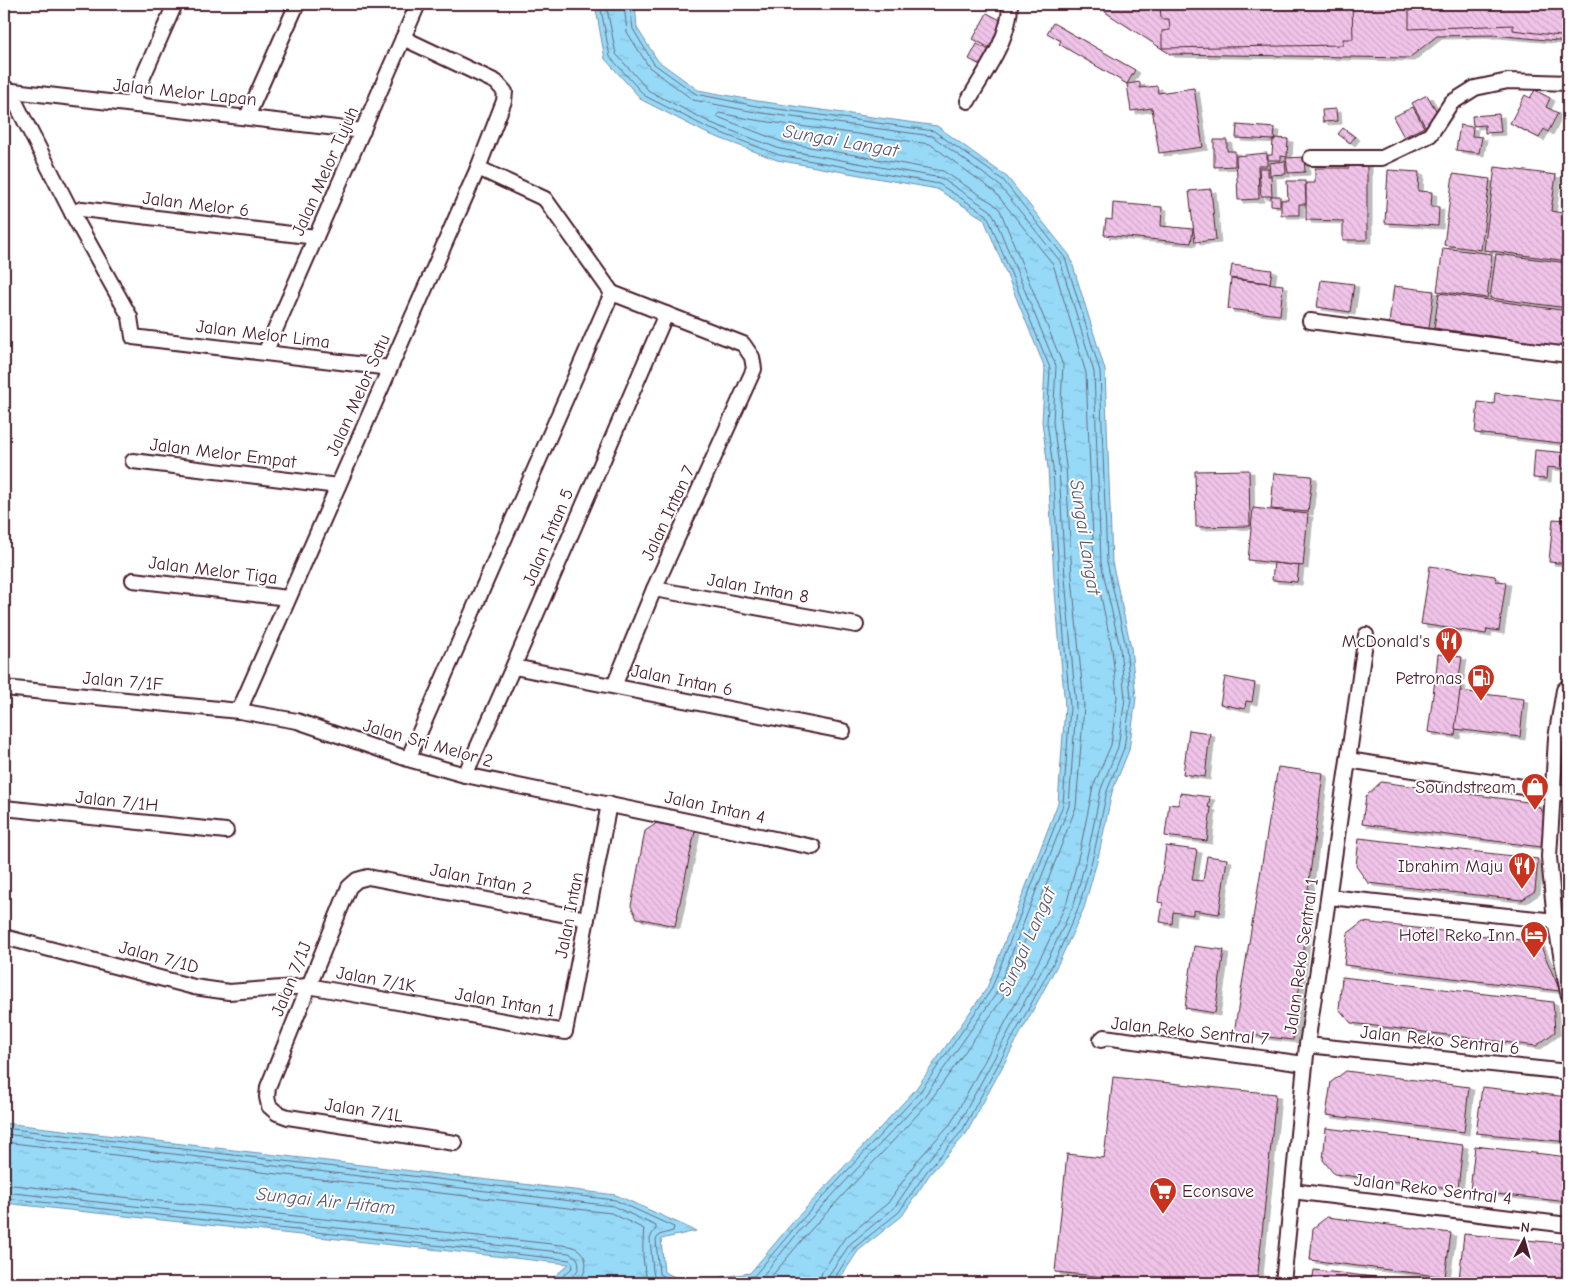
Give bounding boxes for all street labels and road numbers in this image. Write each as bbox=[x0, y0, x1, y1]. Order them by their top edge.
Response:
street label: Jalan Melor Lapan bbox=[112, 75, 258, 110]
street label: Jalan Melor Tujuh bbox=[288, 103, 363, 239]
street label: Jalan Melor 6 bbox=[141, 188, 250, 221]
street label: Jalan Melor Lima bbox=[195, 316, 331, 353]
street label: Jalan Melor Satu bbox=[322, 331, 395, 459]
street label: Jalan Melor Empat bbox=[149, 434, 298, 473]
street label: Jalan Intan 7 bbox=[637, 462, 700, 564]
street label: Jalan Intan 5 bbox=[519, 486, 578, 589]
street label: Jalan Melor Tiga bbox=[147, 552, 279, 589]
street label: Jalan Intan 8 bbox=[705, 569, 810, 608]
street label: Jalan Intan 6 bbox=[629, 660, 735, 701]
street label: Jalan 7/1F bbox=[82, 668, 165, 696]
street label: Jalan Sri Melor 2 bbox=[361, 715, 495, 772]
street label: Jalan 7/1H bbox=[74, 787, 159, 816]
street label: Jalan Intan 4 bbox=[663, 787, 767, 828]
street label: Jalan Intan 2 bbox=[428, 859, 533, 900]
street label: Jalan Intan bbox=[551, 870, 588, 960]
street label: Jalan Reko Sentral 1 bbox=[1280, 877, 1323, 1035]
street label: Jalan 7/1D bbox=[117, 937, 201, 978]
street label: Jalan 7/1J bbox=[267, 939, 316, 1019]
street label: Jalan 7/1K bbox=[335, 962, 417, 997]
street label: Jalan Intan 1 bbox=[453, 983, 556, 1022]
street label: Jalan Reko Sentral 7 bbox=[1110, 1013, 1270, 1050]
street label: Jalan Reko Sentral 6 bbox=[1359, 1022, 1521, 1059]
street label: Jalan 7/1L bbox=[323, 1094, 405, 1127]
street label: Jalan Reko Sentral 4 bbox=[1353, 1169, 1513, 1210]

